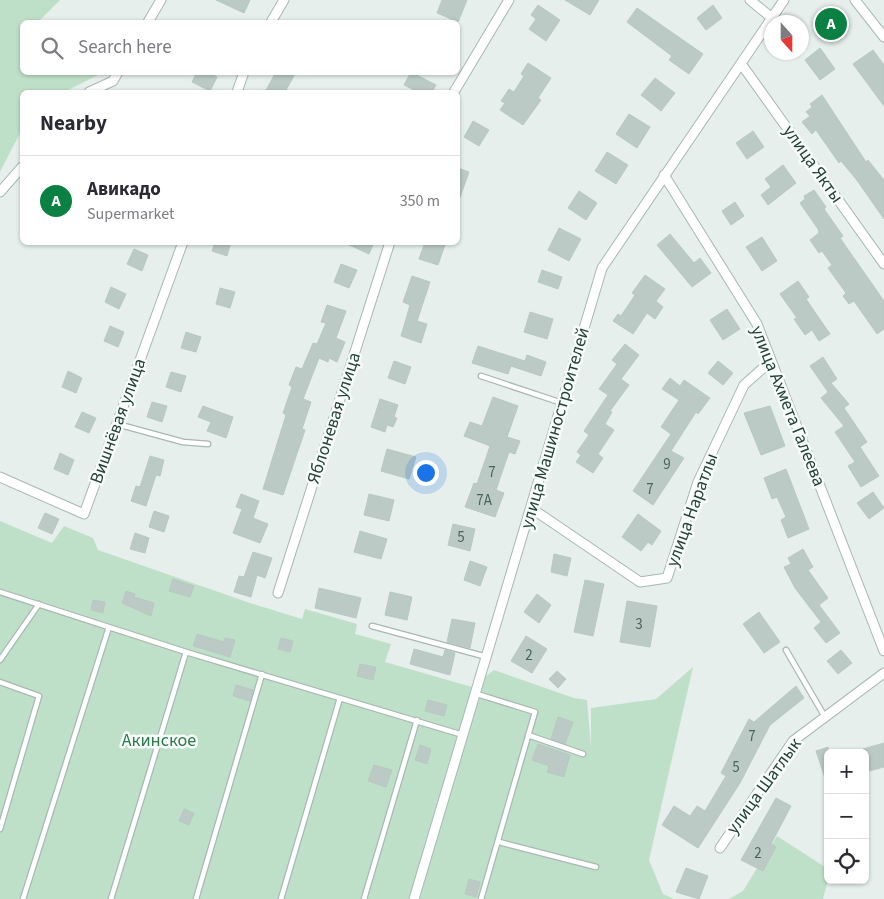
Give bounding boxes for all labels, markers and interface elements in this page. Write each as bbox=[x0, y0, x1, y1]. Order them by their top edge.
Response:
pin: A bbox=[815, 5, 847, 43]
north arrow bbox=[764, 15, 809, 60]
search box bbox=[20, 20, 460, 75]
icon: search bbox=[38, 34, 66, 62]
text: Search here bbox=[78, 34, 172, 61]
text: Nearby bbox=[40, 108, 107, 138]
street label: улица Якты bbox=[777, 120, 849, 208]
text: Авикадо bbox=[87, 176, 161, 203]
text: A bbox=[51, 190, 61, 212]
text: 350 m bbox=[400, 190, 440, 212]
text: Supermarket bbox=[87, 203, 174, 225]
street label: улица Ахмета Галеева bbox=[744, 322, 832, 490]
street label: улица Машиностроителей bbox=[514, 324, 596, 532]
street label: Яблоневая улица bbox=[301, 349, 367, 487]
street label: Вишнёвая улица bbox=[84, 355, 152, 487]
street label: улица Наратлы bbox=[660, 450, 724, 570]
house number: 9 bbox=[663, 454, 671, 475]
your location bbox=[413, 460, 439, 486]
house number: 7 bbox=[488, 462, 496, 483]
house number: 7 bbox=[646, 479, 654, 500]
house number: 7А bbox=[476, 490, 493, 511]
house number: 5 bbox=[457, 527, 465, 548]
house number: 3 bbox=[635, 614, 643, 635]
house number: 2 bbox=[525, 645, 533, 666]
house number: 7 bbox=[748, 726, 756, 747]
park label: Акинское bbox=[122, 728, 196, 753]
street label: улица Шатлык bbox=[721, 733, 808, 839]
map controls bbox=[824, 749, 869, 884]
button: + bbox=[824, 749, 869, 794]
house number: 5 bbox=[732, 757, 740, 778]
button: − bbox=[824, 794, 869, 839]
button: locate bbox=[824, 839, 869, 884]
house number: 2 bbox=[754, 843, 762, 864]

